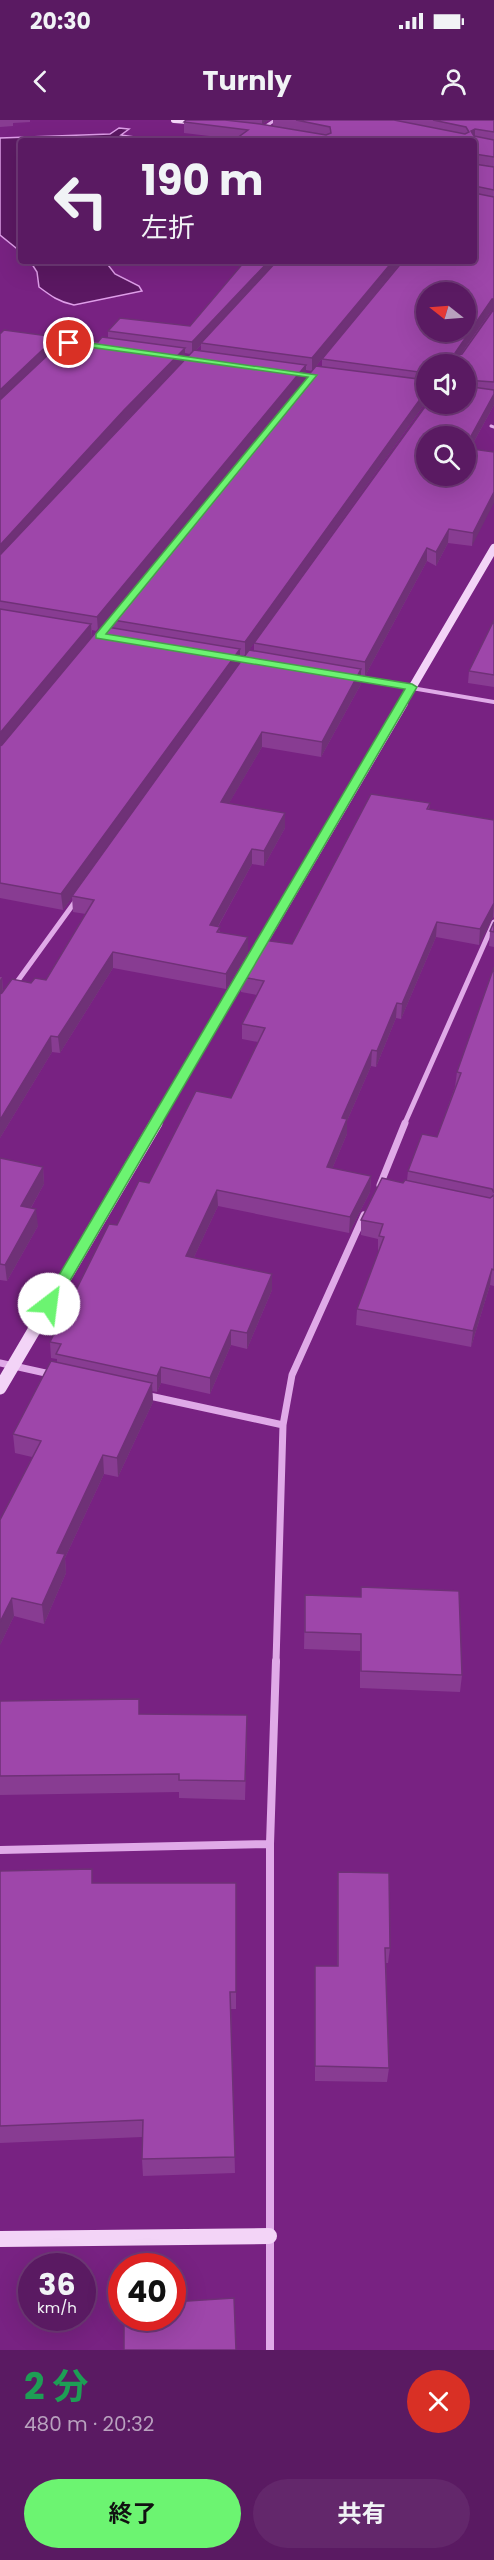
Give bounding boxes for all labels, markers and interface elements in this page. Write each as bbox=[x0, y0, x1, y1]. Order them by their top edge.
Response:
text: 20:30 bbox=[30, 6, 91, 37]
text: Turnly bbox=[203, 62, 291, 99]
icon: back bbox=[24, 65, 57, 98]
icon: person bbox=[437, 65, 470, 98]
text: 190 m bbox=[141, 151, 263, 210]
icon: left bbox=[42, 162, 120, 240]
text: 左折 bbox=[141, 209, 195, 246]
north arrow bbox=[416, 282, 476, 342]
map controls bbox=[416, 282, 476, 486]
pin bbox=[43, 317, 94, 368]
icon: arrive bbox=[52, 326, 85, 359]
button: sound bbox=[416, 354, 476, 414]
button: search bbox=[416, 426, 476, 486]
position arrow bbox=[17, 1272, 81, 1336]
speed limit sign: 40 bbox=[108, 2253, 186, 2331]
text: 36 bbox=[38, 2263, 76, 2306]
text: km/h bbox=[37, 2297, 77, 2318]
text: 2 分 bbox=[24, 2361, 88, 2412]
button: close bbox=[407, 2370, 470, 2433]
text: 480 m · 20:32 bbox=[24, 2410, 154, 2438]
button: 終了 bbox=[24, 2479, 241, 2548]
button: 共有 bbox=[253, 2479, 470, 2548]

